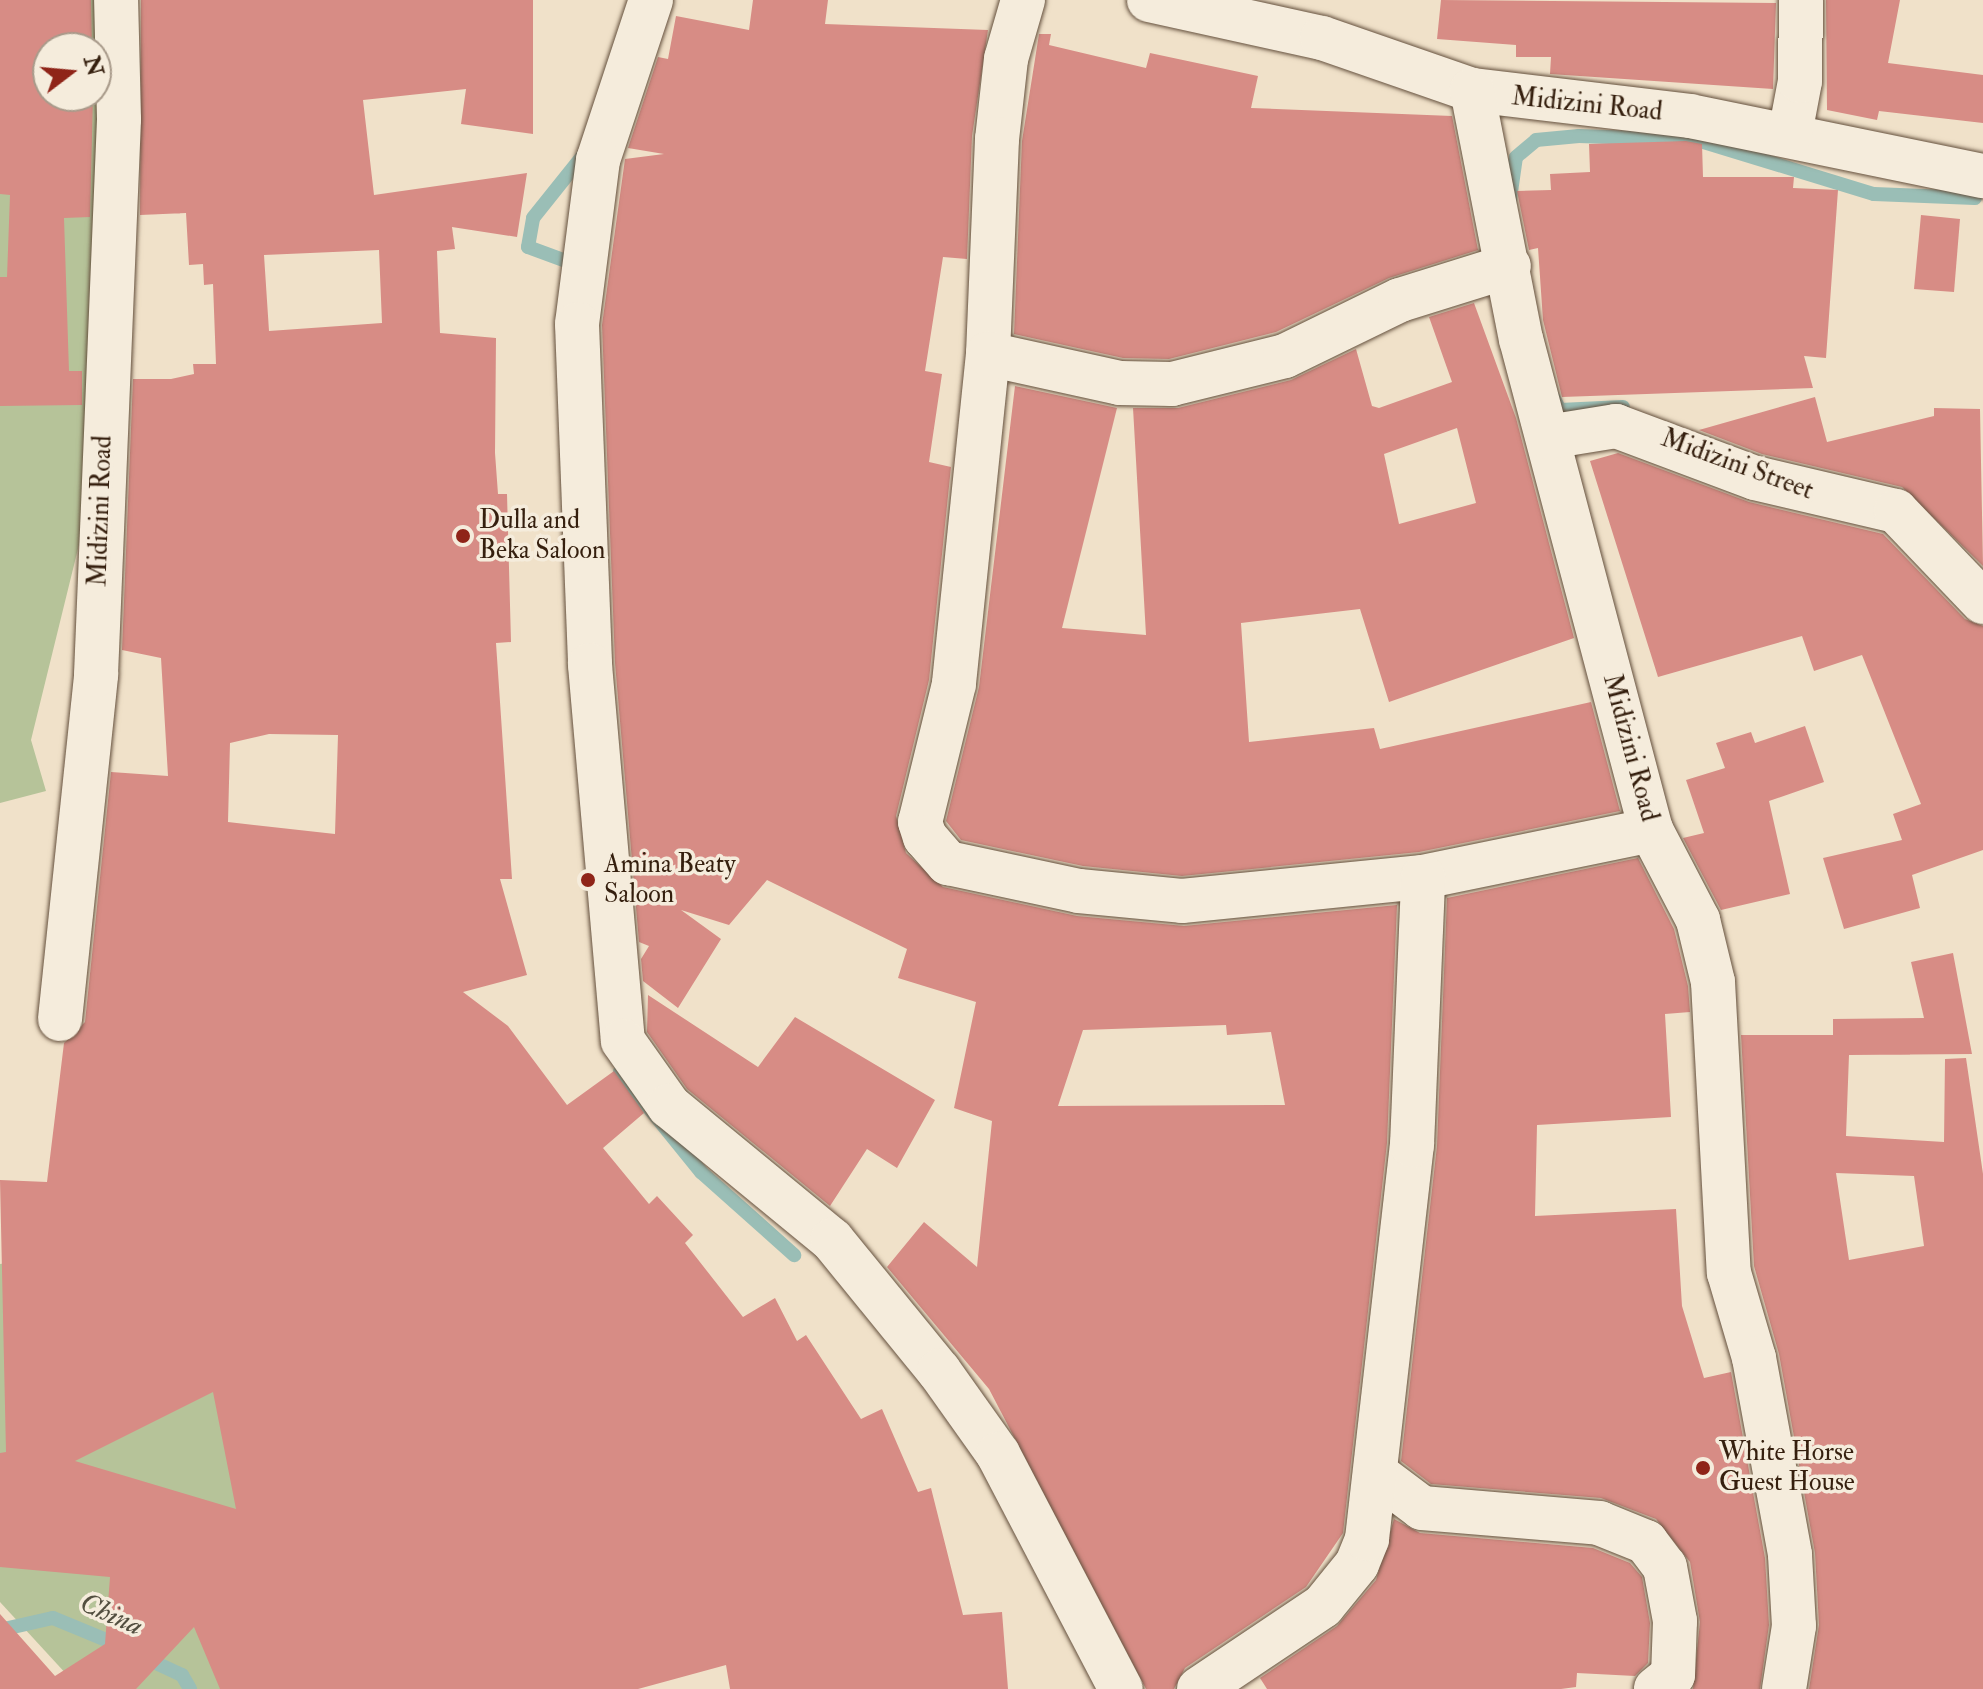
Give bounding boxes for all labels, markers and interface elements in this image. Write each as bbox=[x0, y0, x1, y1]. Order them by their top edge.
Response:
north arrow bbox=[32, 32, 112, 112]
text: N bbox=[77, 53, 109, 79]
street label: Midizini Road bbox=[1510, 82, 1664, 128]
street label: Midizini Street bbox=[1657, 423, 1817, 507]
street label: Midizini Road bbox=[83, 435, 119, 587]
place label: Dulla and Beka Saloon bbox=[479, 505, 605, 566]
marker: Dulla and Beka Saloon bbox=[454, 527, 472, 545]
street label: Midizini Road bbox=[1595, 671, 1665, 825]
place label: Amina Beaty Saloon bbox=[604, 849, 736, 910]
marker: Amina Beaty Saloon bbox=[579, 871, 597, 889]
place label: White Horse Guest House bbox=[1719, 1437, 1855, 1498]
marker: White Horse Guest House bbox=[1694, 1459, 1712, 1477]
water label: China bbox=[74, 1586, 148, 1644]

